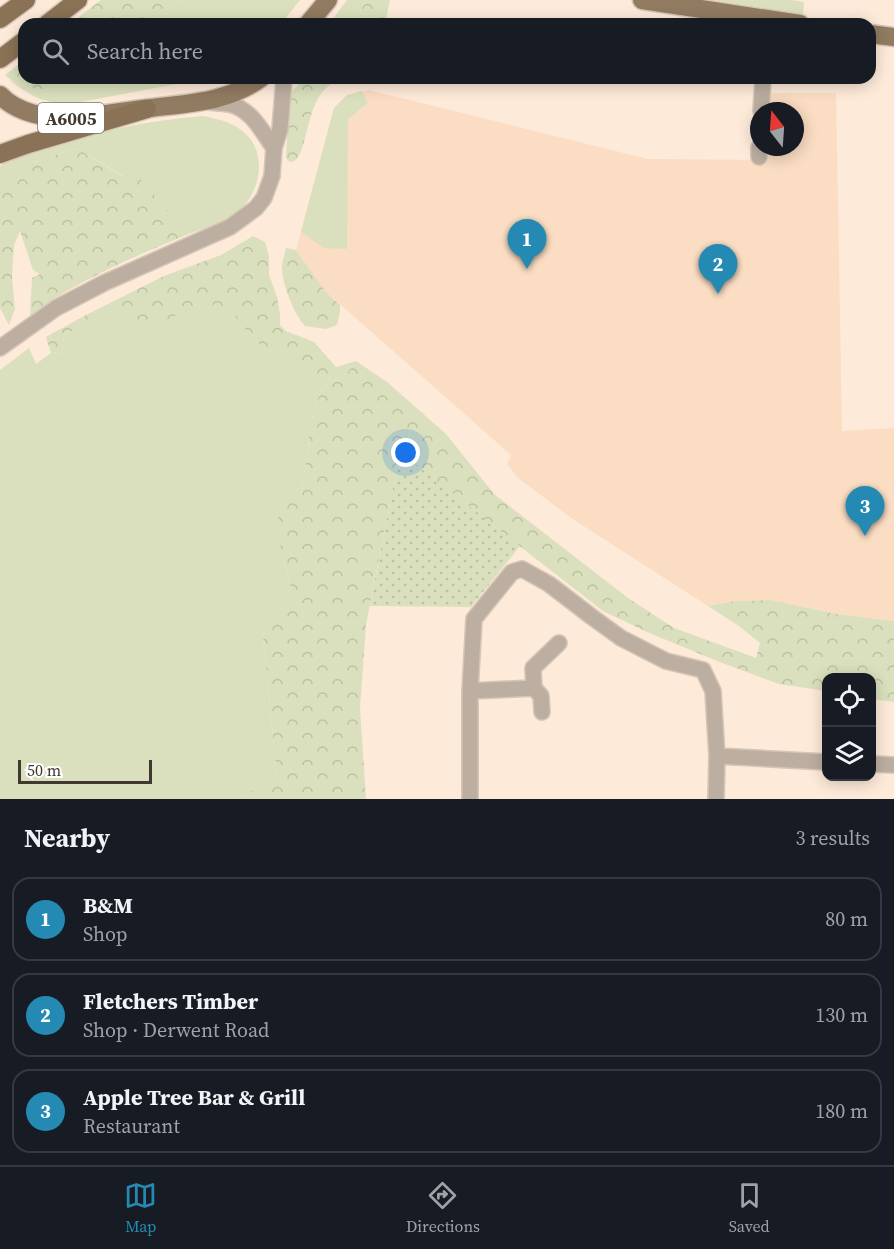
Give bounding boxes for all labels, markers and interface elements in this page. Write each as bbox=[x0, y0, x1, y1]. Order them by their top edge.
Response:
search box bbox=[18, 18, 876, 84]
icon: search bbox=[39, 35, 72, 68]
text: Search here bbox=[87, 36, 203, 66]
north arrow bbox=[750, 102, 804, 156]
road number: A6005 bbox=[38, 103, 104, 133]
pin: 1 bbox=[508, 220, 546, 269]
pin: 2 bbox=[698, 244, 738, 294]
your location bbox=[391, 438, 420, 467]
pin: 3 bbox=[846, 486, 884, 536]
map controls bbox=[822, 673, 876, 781]
button: locate bbox=[822, 673, 876, 727]
button: layers bbox=[822, 727, 876, 781]
scale bar bbox=[18, 757, 152, 784]
text: 50 m bbox=[27, 759, 61, 781]
text: Nearby bbox=[24, 820, 110, 856]
text: 3 results bbox=[795, 824, 870, 852]
text: B&M bbox=[83, 890, 133, 920]
text: 1 bbox=[40, 905, 51, 933]
text: 80 m bbox=[825, 905, 868, 933]
text: Shop bbox=[83, 920, 128, 948]
text: Fletchers Timber bbox=[83, 986, 258, 1016]
text: 2 bbox=[40, 1001, 51, 1029]
text: 130 m bbox=[815, 1001, 868, 1029]
text: Shop · Derwent Road bbox=[83, 1016, 269, 1044]
text: Apple Tree Bar & Grill bbox=[83, 1082, 305, 1112]
text: 3 bbox=[40, 1097, 51, 1125]
text: 180 m bbox=[815, 1097, 868, 1125]
text: Restaurant bbox=[83, 1112, 180, 1140]
tab: Map bbox=[124, 1179, 157, 1237]
tab: Directions bbox=[406, 1179, 480, 1237]
tab: Saved bbox=[729, 1179, 770, 1237]

